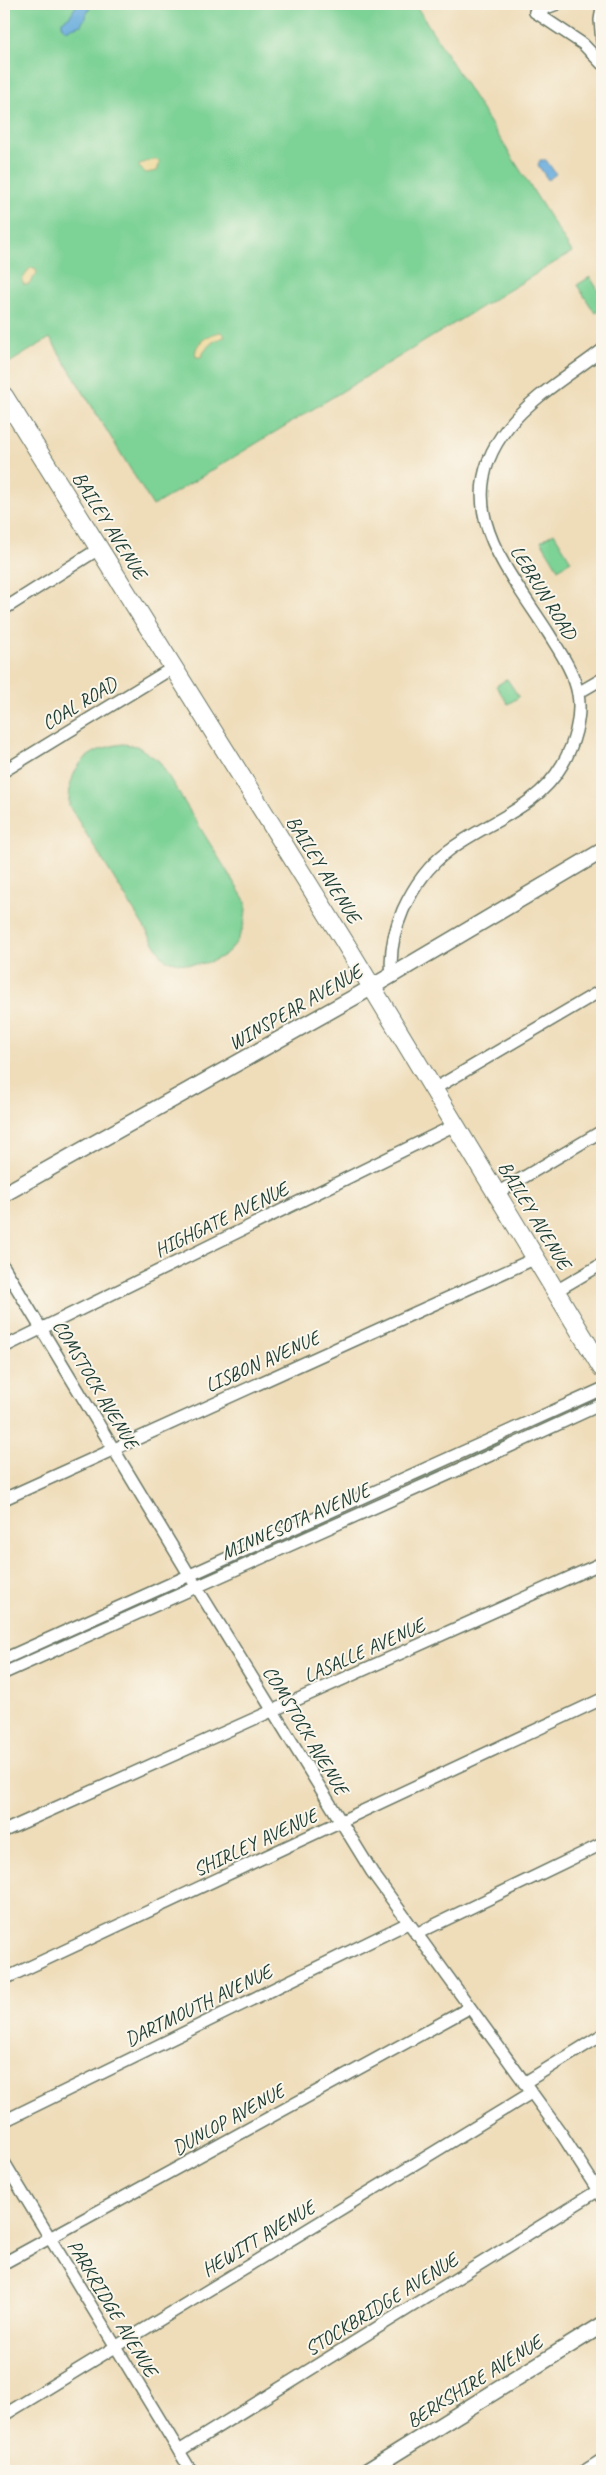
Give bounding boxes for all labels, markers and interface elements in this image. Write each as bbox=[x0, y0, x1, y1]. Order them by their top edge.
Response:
street label: BAILEY AVENUE bbox=[67, 467, 154, 586]
street label: LEBRUN ROAD bbox=[505, 541, 584, 646]
street label: COAL ROAD bbox=[37, 671, 123, 736]
street label: BAILEY AVENUE bbox=[281, 811, 368, 930]
street label: WINSPEAR AVENUE bbox=[224, 958, 369, 1056]
street label: BAILEY AVENUE bbox=[492, 1157, 578, 1276]
street label: HIGHGATE AVENUE bbox=[150, 1175, 294, 1263]
street label: COMSTOCK AVENUE bbox=[47, 1315, 146, 1456]
street label: LISBON AVENUE bbox=[201, 1324, 326, 1398]
street label: MINNESOTA AVENUE bbox=[217, 1476, 376, 1566]
street label: LASALLE AVENUE bbox=[300, 1612, 431, 1688]
street label: COMSTOCK AVENUE bbox=[257, 1661, 356, 1802]
street label: SHIRLEY AVENUE bbox=[189, 1802, 324, 1882]
street label: DARTMOUTH AVENUE bbox=[121, 1958, 278, 2052]
street label: DUNLOP AVENUE bbox=[168, 2077, 291, 2161]
street label: HEWITT AVENUE bbox=[197, 2193, 322, 2282]
street label: PARKRIDGE AVENUE bbox=[62, 2235, 164, 2383]
street label: STOCKBRIDGE AVENUE bbox=[300, 2246, 464, 2362]
street label: BERKSHIRE AVENUE bbox=[402, 2328, 549, 2433]

